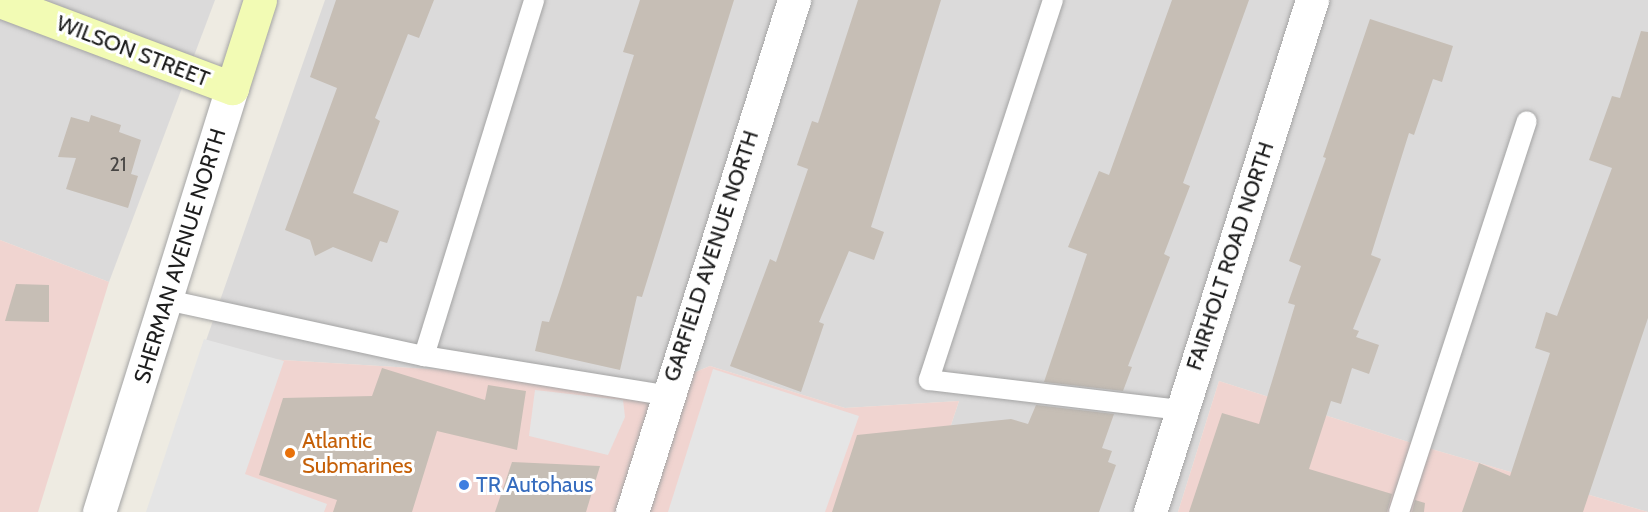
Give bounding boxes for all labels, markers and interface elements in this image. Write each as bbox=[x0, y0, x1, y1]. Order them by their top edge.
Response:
street label: WILSON STREET bbox=[53, 10, 213, 92]
street label: SHERMAN AVENUE NORTH bbox=[129, 125, 231, 387]
street label: GARFIELD AVENUE NORTH bbox=[658, 127, 764, 385]
street label: FAIRHOLT ROAD NORTH bbox=[1181, 138, 1279, 374]
house number: 21 bbox=[110, 152, 126, 176]
place label: Atlantic Submarines bbox=[302, 427, 413, 478]
marker: Atlantic Submarines bbox=[283, 446, 297, 460]
place label: TR Autohaus bbox=[476, 472, 593, 498]
marker: TR Autohaus bbox=[457, 478, 471, 492]

